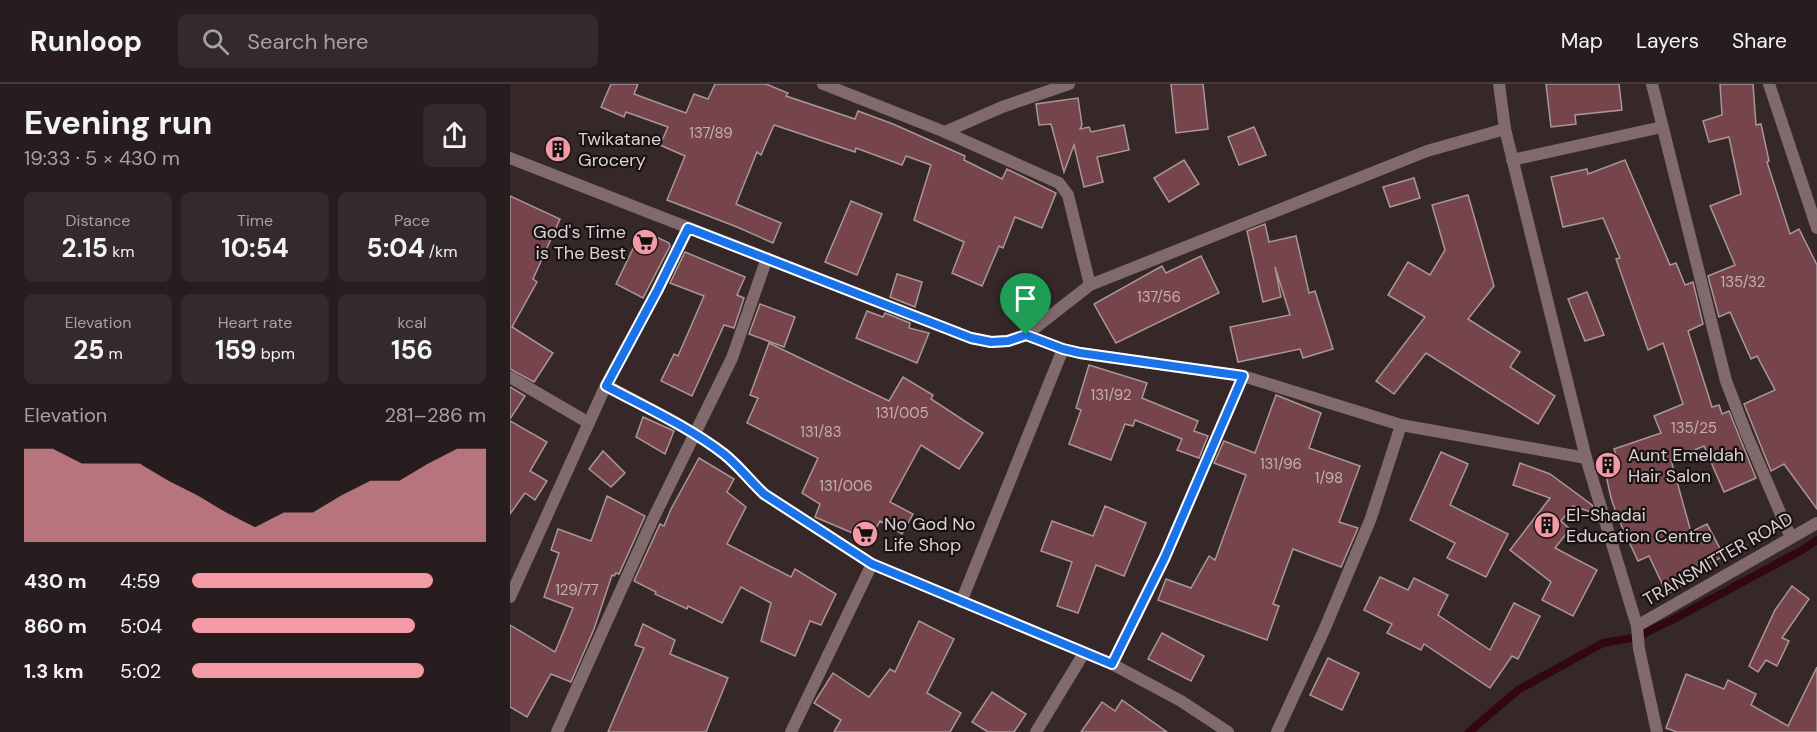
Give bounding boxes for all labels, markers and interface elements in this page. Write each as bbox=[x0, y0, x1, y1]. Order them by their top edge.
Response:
search box bbox=[178, 14, 598, 68]
text: Runloop bbox=[30, 23, 142, 60]
icon: search bbox=[199, 25, 232, 58]
text: Search here bbox=[247, 27, 369, 56]
text: Map bbox=[1561, 27, 1603, 55]
text: Layers bbox=[1636, 27, 1699, 55]
text: Share bbox=[1732, 27, 1787, 55]
text: Evening run bbox=[24, 101, 212, 144]
button: share bbox=[423, 104, 486, 167]
house number: 137/89 bbox=[689, 123, 733, 143]
place label: Twikatane Grocery bbox=[578, 127, 661, 172]
building icon: Twikatane Grocery bbox=[543, 134, 573, 164]
text: 19:33 · 5 × 430 m bbox=[24, 145, 180, 171]
text: Distance bbox=[66, 210, 130, 231]
text: Time bbox=[237, 210, 273, 231]
text: Pace bbox=[394, 210, 430, 231]
place label: God's Time is The Best bbox=[533, 220, 626, 265]
supermarket icon: God's Time is The Best bbox=[630, 227, 660, 257]
text: 2.15 bbox=[62, 231, 108, 265]
text: 10:54 bbox=[221, 231, 289, 265]
text: 5:04 bbox=[367, 231, 425, 265]
text: km bbox=[108, 241, 134, 262]
text: /km bbox=[425, 241, 457, 262]
house number: 135/32 bbox=[1720, 272, 1766, 292]
pin bbox=[1000, 273, 1051, 335]
icon: arrive bbox=[1009, 282, 1042, 315]
house number: 137/56 bbox=[1137, 287, 1181, 307]
text: Elevation bbox=[65, 312, 131, 333]
text: Heart rate bbox=[218, 312, 292, 333]
text: kcal bbox=[398, 312, 426, 333]
text: 25 bbox=[73, 333, 104, 367]
text: 159 bbox=[215, 333, 256, 367]
text: 156 bbox=[391, 333, 433, 367]
text: m bbox=[104, 343, 123, 364]
text: bpm bbox=[256, 343, 295, 364]
house number: 131/92 bbox=[1090, 385, 1132, 405]
text: Elevation bbox=[24, 402, 107, 428]
text: 281–286 m bbox=[384, 402, 486, 428]
house number: 131/005 bbox=[875, 403, 929, 423]
house number: 135/25 bbox=[1671, 418, 1717, 438]
house number: 131/83 bbox=[800, 422, 842, 442]
place label: Aunt Emeldah Hair Salon bbox=[1628, 443, 1744, 488]
building icon: Aunt Emeldah Hair Salon bbox=[1593, 450, 1623, 480]
house number: 131/96 bbox=[1260, 454, 1302, 474]
house number: 1/98 bbox=[1315, 468, 1343, 488]
house number: 131/006 bbox=[819, 476, 873, 496]
place label: El-Shadai Education Centre bbox=[1566, 503, 1712, 548]
street label: TRANSMITTER ROAD bbox=[1639, 506, 1797, 612]
building icon: El-Shadai Education Centre bbox=[1532, 510, 1562, 540]
place label: No God No Life Shop bbox=[884, 512, 975, 557]
supermarket icon: No God No Life Shop bbox=[850, 519, 880, 549]
text: 430 m bbox=[24, 568, 87, 594]
text: 4:59 bbox=[120, 568, 160, 594]
house number: 129/77 bbox=[555, 580, 599, 600]
text: 860 m bbox=[24, 613, 87, 639]
text: 5:04 bbox=[120, 613, 162, 639]
text: 1.3 km bbox=[24, 658, 83, 684]
text: 5:02 bbox=[120, 658, 161, 684]

